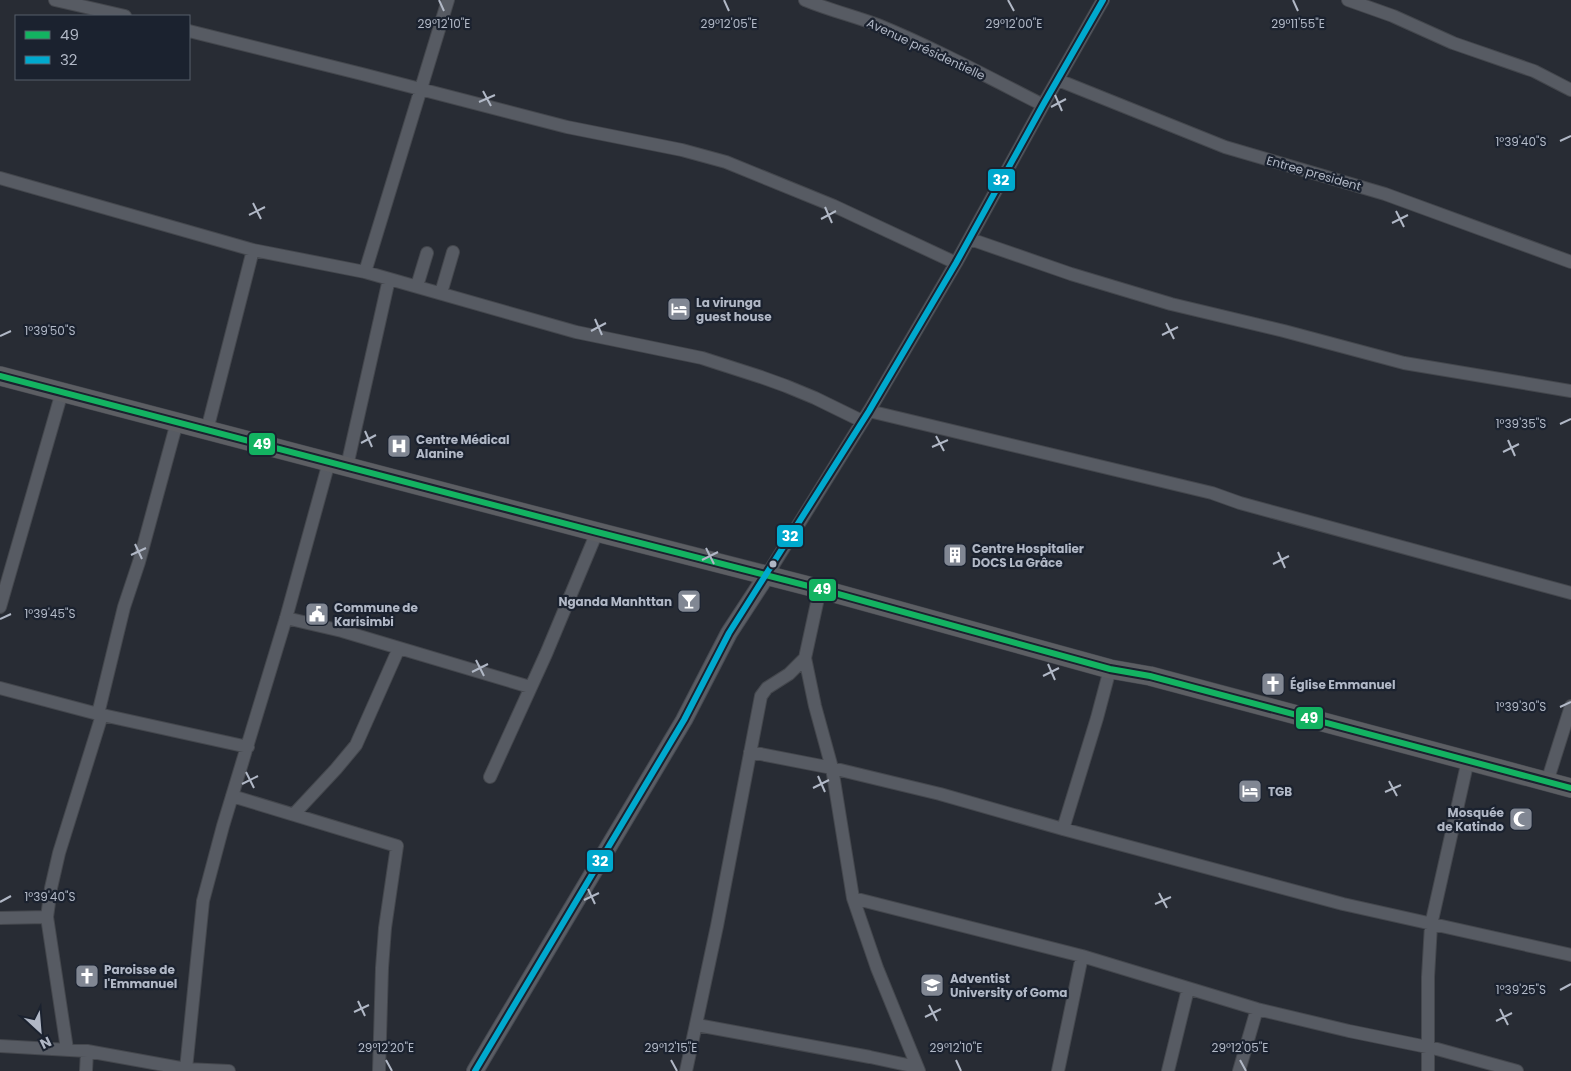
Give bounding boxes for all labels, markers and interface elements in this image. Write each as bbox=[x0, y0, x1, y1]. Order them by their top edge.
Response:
street label: Avenue présidentielle bbox=[864, 14, 988, 84]
legend bbox=[15, 15, 190, 80]
text: 29°12'10"E bbox=[417, 15, 471, 32]
text: 29°12'05"E bbox=[701, 15, 757, 32]
text: 29°12'00"E bbox=[986, 15, 1042, 32]
text: 29°11'55"E bbox=[1271, 15, 1325, 32]
text: 49 bbox=[60, 24, 79, 45]
text: 32 bbox=[60, 49, 77, 70]
text: 1°39'40"S bbox=[1496, 133, 1546, 150]
street label: Entree president bbox=[1265, 151, 1363, 195]
line badge: 32 bbox=[987, 168, 1016, 192]
text: 32 bbox=[993, 170, 1009, 190]
place label: La virunga guest house bbox=[696, 294, 772, 325]
hotel icon: La virunga guest house bbox=[666, 296, 692, 322]
text: 1°39'50"S bbox=[25, 322, 75, 339]
text: 1°39'35"S bbox=[1496, 415, 1546, 432]
place label: Centre Médical Alanine bbox=[416, 431, 510, 462]
line badge: 49 bbox=[248, 432, 276, 456]
hospital icon: Centre Médical Alanine bbox=[386, 433, 412, 459]
text: 49 bbox=[253, 434, 271, 454]
line badge: 32 bbox=[776, 524, 804, 548]
text: 32 bbox=[782, 526, 798, 546]
place label: Centre Hospitalier DOCS La Grâce bbox=[972, 540, 1084, 571]
building icon: Centre Hospitalier DOCS La Grâce bbox=[942, 542, 968, 568]
unlabelled marker bbox=[768, 559, 778, 569]
line badge: 49 bbox=[808, 578, 837, 602]
text: 49 bbox=[813, 579, 831, 599]
bar icon: Nganda Manhttan bbox=[676, 588, 702, 614]
place label: Nganda Manhttan bbox=[558, 593, 672, 610]
place label: Commune de Karisimbi bbox=[334, 599, 418, 630]
public building icon: Commune de Karisimbi bbox=[304, 601, 330, 627]
text: 1°39'45"S bbox=[25, 605, 75, 622]
church icon: Église Emmanuel bbox=[1260, 671, 1286, 697]
place label: Église Emmanuel bbox=[1290, 676, 1396, 693]
text: 1°39'30"S bbox=[1496, 698, 1546, 715]
line badge: 49 bbox=[1295, 706, 1324, 730]
text: 49 bbox=[1300, 708, 1318, 728]
hotel icon: TGB bbox=[1237, 778, 1263, 804]
place label: TGB bbox=[1268, 783, 1292, 800]
place label: Mosquée de Katindo bbox=[1437, 804, 1505, 835]
mosque icon: Mosquée de Katindo bbox=[1508, 806, 1534, 832]
line badge: 32 bbox=[586, 849, 614, 873]
text: 32 bbox=[592, 851, 608, 871]
text: 1°39'40"S bbox=[25, 888, 75, 905]
place label: Paroisse de l'Emmanuel bbox=[104, 961, 177, 992]
church icon: Paroisse de l'Emmanuel bbox=[74, 963, 100, 989]
place label: Adventist University of Goma bbox=[950, 970, 1068, 1001]
school or university icon: Adventist University of Goma bbox=[919, 972, 945, 998]
text: 1°39'25"S bbox=[1496, 981, 1546, 998]
north arrow bbox=[15, 1006, 65, 1056]
text: N bbox=[37, 1031, 55, 1054]
text: 29°12'20"E bbox=[358, 1039, 414, 1056]
text: 29°12'15"E bbox=[644, 1039, 698, 1056]
text: 29°12'10"E bbox=[929, 1039, 983, 1056]
text: 29°12'05"E bbox=[1212, 1039, 1268, 1056]

